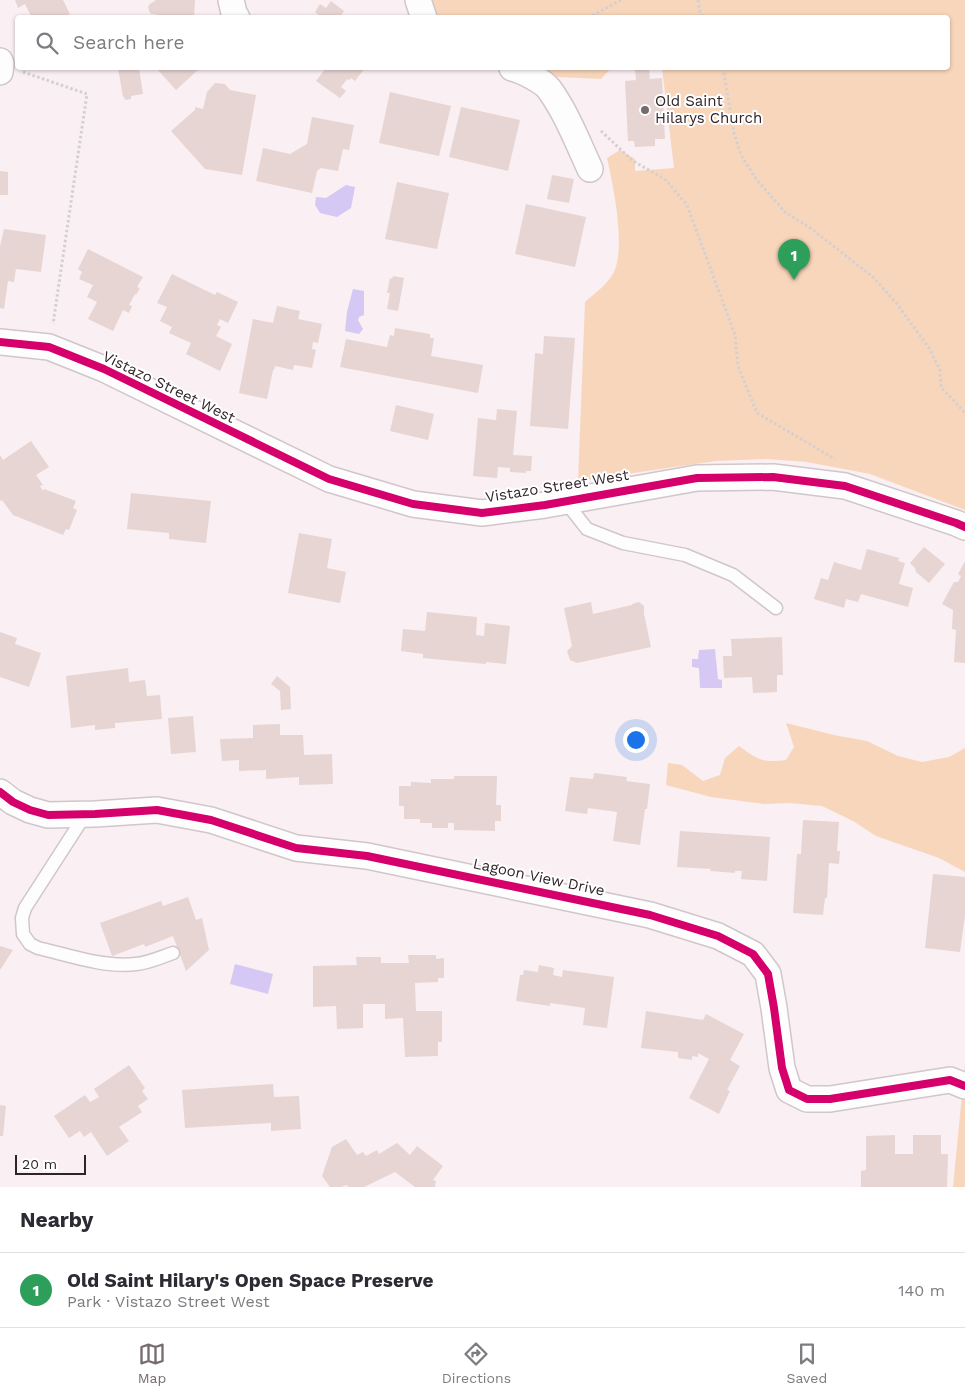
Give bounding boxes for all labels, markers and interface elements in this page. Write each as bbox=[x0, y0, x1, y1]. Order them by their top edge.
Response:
search box bbox=[15, 15, 950, 70]
icon: search bbox=[33, 29, 61, 57]
text: Search here bbox=[73, 31, 184, 54]
place label: Old Saint Hilarys Church bbox=[655, 92, 762, 127]
marker: Old Saint Hilarys Church bbox=[639, 104, 651, 116]
pin: 1 bbox=[778, 239, 810, 280]
street label: Vistazo Street West bbox=[100, 347, 239, 427]
street label: Vistazo Street West bbox=[484, 466, 631, 506]
your location bbox=[623, 727, 649, 753]
street label: Lagoon View Drive bbox=[472, 854, 606, 900]
scale bar bbox=[15, 1152, 86, 1175]
text: 20 m bbox=[22, 1156, 57, 1172]
text: Nearby bbox=[20, 1207, 93, 1232]
text: Old Saint Hilary's Open Space Preserve bbox=[67, 1269, 434, 1292]
text: 1 bbox=[33, 1281, 39, 1300]
text: 140 m bbox=[898, 1281, 945, 1300]
text: Park · Vistazo Street West bbox=[67, 1292, 270, 1311]
tab: Map bbox=[138, 1340, 166, 1386]
tab: Directions bbox=[442, 1340, 511, 1386]
tab: Saved bbox=[787, 1340, 827, 1386]

